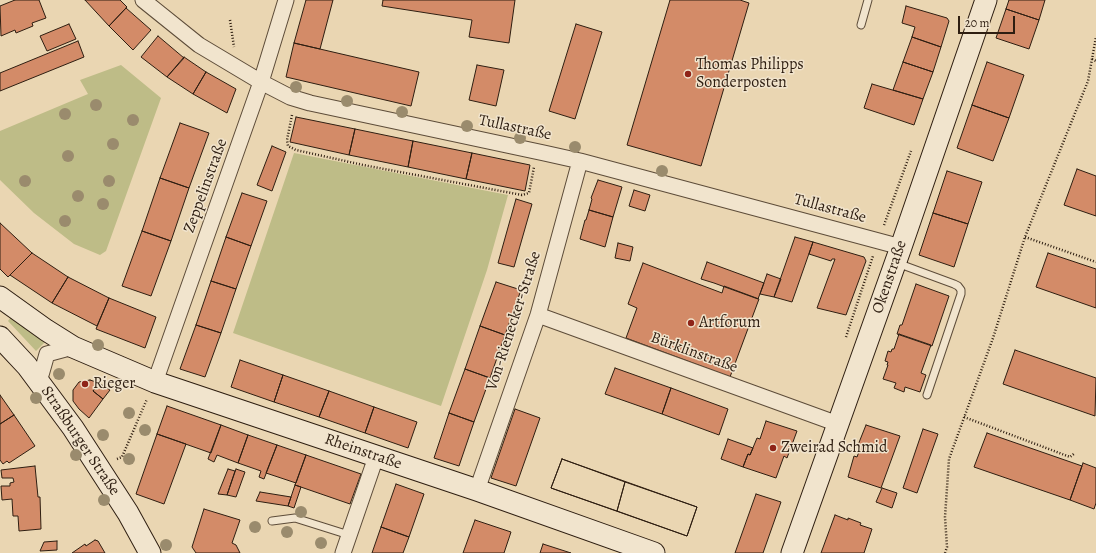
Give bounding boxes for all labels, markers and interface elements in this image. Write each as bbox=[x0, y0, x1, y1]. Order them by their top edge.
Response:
scale bar bbox=[960, 8, 1017, 34]
text: 20 m bbox=[965, 15, 989, 31]
place label: Thomas Philipps Sonderposten bbox=[696, 55, 804, 93]
marker: Thomas Philipps Sonderposten bbox=[683, 69, 693, 79]
street label: Tullastraße bbox=[477, 111, 553, 145]
street label: Zeppelinstraße bbox=[180, 136, 232, 236]
street label: Tullastraße bbox=[792, 190, 868, 228]
street label: Okenstraße bbox=[868, 238, 912, 316]
street label: Von-Rienecker-Straße bbox=[482, 249, 546, 393]
place label: Artforum bbox=[699, 313, 760, 333]
marker: Artforum bbox=[686, 318, 696, 328]
street label: Bürklinstraße bbox=[648, 328, 740, 378]
place label: Rieger bbox=[93, 374, 135, 394]
marker: Rieger bbox=[80, 379, 90, 389]
street label: Straßburger Straße bbox=[36, 383, 124, 499]
street label: Rheinstraße bbox=[322, 430, 404, 474]
place label: Zweirad Schmid bbox=[781, 438, 888, 458]
marker: Zweirad Schmid bbox=[768, 443, 778, 453]

